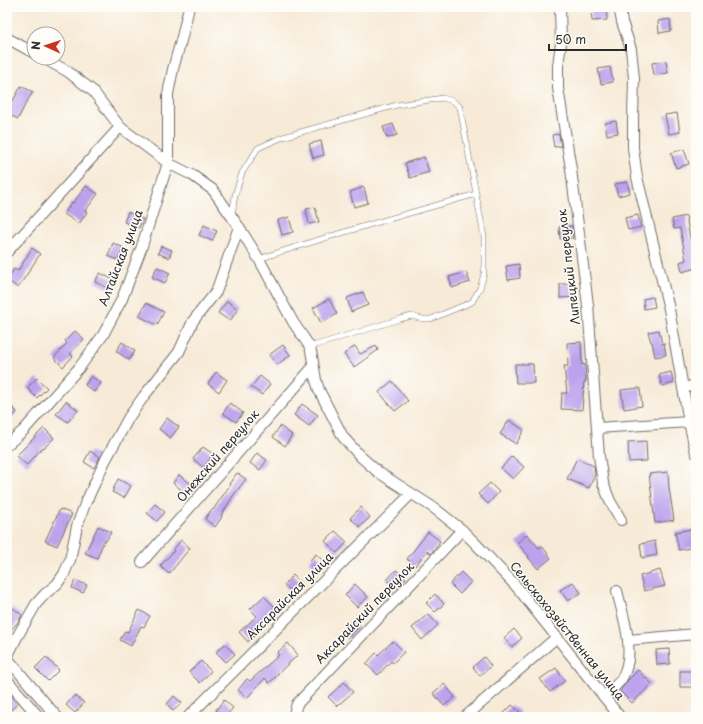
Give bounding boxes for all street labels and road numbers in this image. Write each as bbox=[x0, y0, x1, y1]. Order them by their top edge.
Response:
street label: Алтайская улица bbox=[93, 206, 147, 309]
street label: Липецкий переулок bbox=[552, 207, 584, 326]
street label: Онежский переулок bbox=[172, 404, 263, 506]
street label: Аксарайская улица bbox=[242, 547, 337, 643]
street label: Аксарайский переулок bbox=[311, 557, 418, 667]
street label: Сельскохозяйственная улица bbox=[506, 557, 630, 704]

